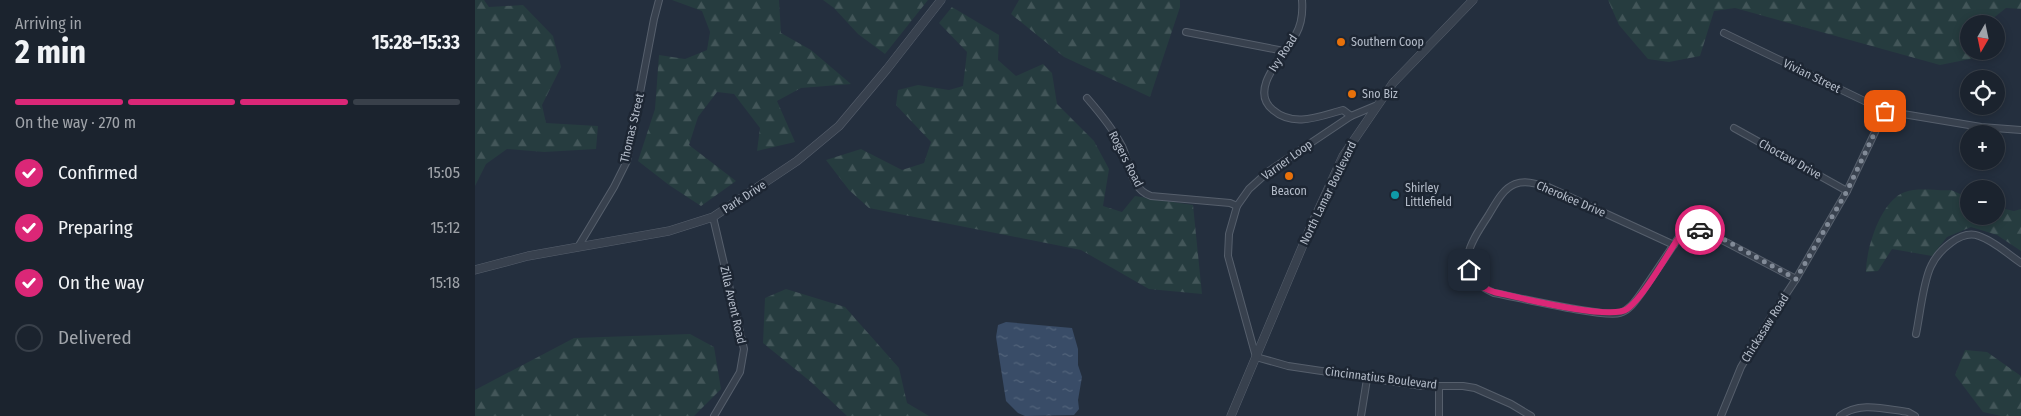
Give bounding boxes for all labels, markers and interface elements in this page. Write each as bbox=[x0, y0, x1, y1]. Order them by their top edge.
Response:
text: Arriving in bbox=[15, 14, 82, 33]
north arrow bbox=[1960, 15, 2005, 60]
map controls bbox=[1960, 15, 2005, 225]
text: 15:28–15:33 bbox=[372, 31, 460, 54]
street label: Ivy Road bbox=[1266, 32, 1300, 74]
text: 2 min bbox=[15, 33, 86, 71]
place label: Southern Coop bbox=[1351, 35, 1424, 49]
marker: Southern Coop bbox=[1335, 36, 1347, 48]
street label: Vivian Street bbox=[1781, 56, 1843, 96]
button: locate bbox=[1960, 70, 2005, 115]
place label: Sno Biz bbox=[1362, 87, 1398, 101]
marker: Sno Biz bbox=[1346, 88, 1358, 100]
pin bbox=[1864, 90, 1906, 132]
street label: Thomas Street bbox=[617, 92, 647, 164]
icon: bag bbox=[1871, 97, 1899, 125]
text: On the way · 270 m bbox=[15, 113, 136, 132]
button: + bbox=[1960, 125, 2005, 170]
street label: Rogers Road bbox=[1106, 129, 1146, 189]
street label: Choctaw Drive bbox=[1756, 136, 1824, 182]
street label: Varner Loop bbox=[1259, 137, 1315, 183]
street label: North Lamar Boulevard bbox=[1297, 139, 1359, 247]
icon: check bbox=[15, 159, 43, 187]
text: Confirmed bbox=[58, 161, 138, 184]
text: 15:05 bbox=[427, 163, 460, 182]
marker: Beacon bbox=[1283, 170, 1295, 182]
street label: Park Drive bbox=[719, 178, 769, 216]
street label: Cherokee Drive bbox=[1534, 178, 1608, 220]
button: − bbox=[1960, 180, 2005, 225]
place label: Shirley Littlefield bbox=[1405, 181, 1452, 209]
place label: Beacon bbox=[1271, 184, 1307, 198]
marker: Shirley Littlefield bbox=[1389, 189, 1401, 201]
courier bbox=[1675, 205, 1725, 255]
icon: check bbox=[15, 214, 43, 242]
text: Preparing bbox=[58, 216, 133, 239]
icon: car bbox=[1686, 216, 1714, 244]
text: 15:12 bbox=[430, 218, 460, 237]
pin bbox=[1448, 249, 1490, 291]
icon: home bbox=[1455, 256, 1483, 284]
street label: Zilla Avent Road bbox=[717, 265, 749, 345]
icon: check bbox=[15, 269, 43, 297]
text: On the way bbox=[58, 271, 144, 294]
text: 15:18 bbox=[429, 273, 460, 292]
street label: Chickasaw Road bbox=[1738, 291, 1792, 365]
text: Delivered bbox=[58, 326, 132, 349]
street label: Cincinnatius Boulevard bbox=[1324, 364, 1438, 392]

